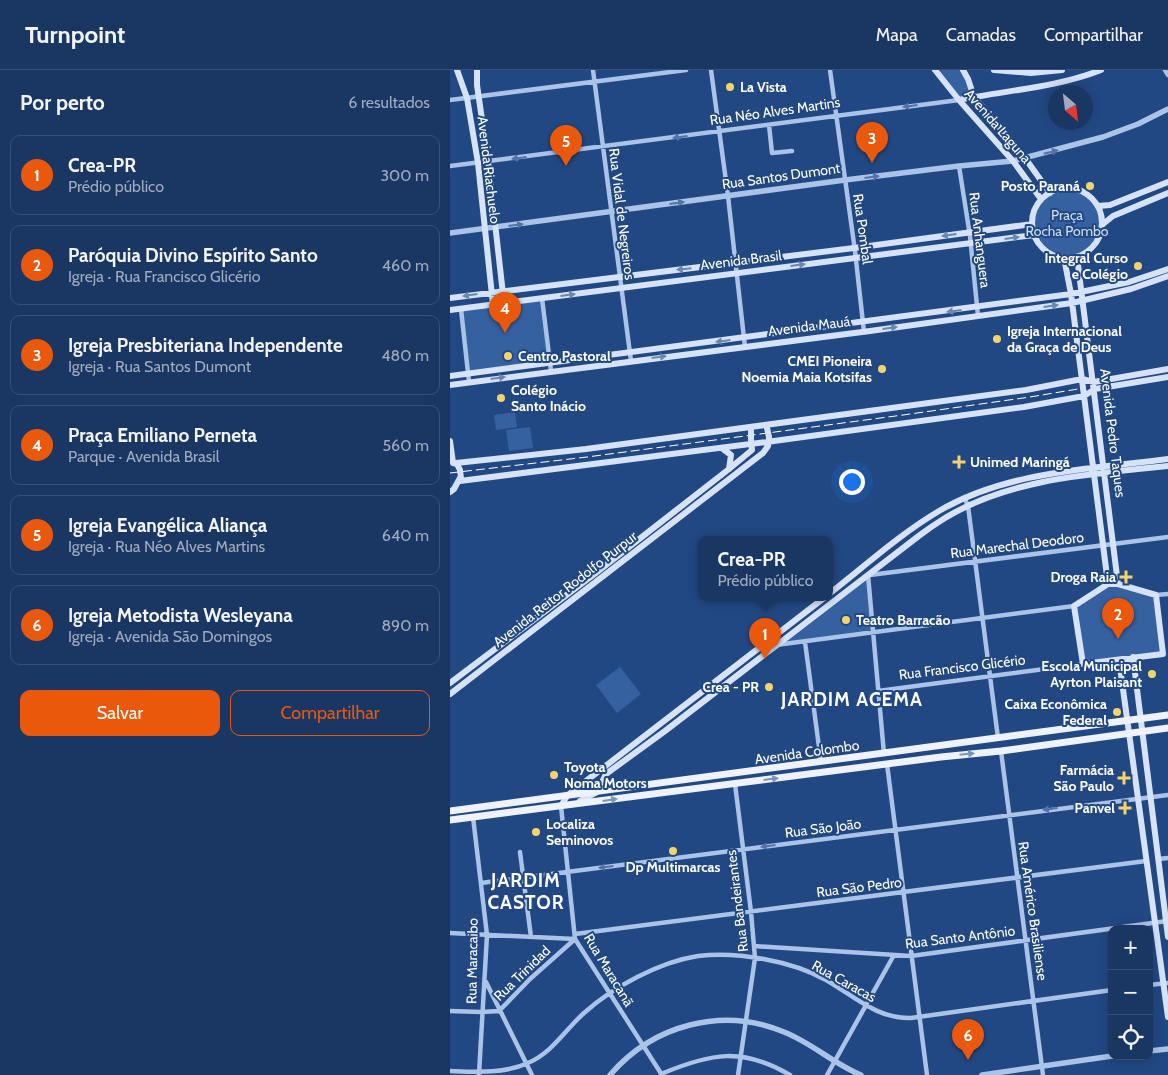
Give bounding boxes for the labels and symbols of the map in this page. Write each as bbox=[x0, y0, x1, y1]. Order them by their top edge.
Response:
place label: La Vista bbox=[740, 78, 787, 96]
marker: La Vista bbox=[724, 81, 736, 93]
street label: Avenida Laguna bbox=[961, 85, 1036, 167]
north arrow bbox=[1048, 85, 1093, 130]
street label: Rua Néo Alves Martins bbox=[709, 93, 842, 129]
one-way arrow bbox=[902, 102, 918, 110]
street label: Avenida Riachuelo bbox=[473, 115, 505, 225]
pin: 3 bbox=[856, 122, 888, 163]
pin: 5 bbox=[550, 125, 582, 166]
one-way arrow bbox=[672, 133, 688, 141]
street label: Rua Vidal de Negreiros bbox=[605, 147, 639, 281]
one-way arrow bbox=[1043, 148, 1058, 156]
one-way arrow bbox=[510, 154, 526, 162]
street label: Rua Santos Dumont bbox=[721, 159, 842, 193]
one-way arrow bbox=[865, 173, 881, 181]
place label: Posto Paraná bbox=[1001, 177, 1080, 195]
marker: Posto Paraná bbox=[1084, 180, 1096, 192]
street label: Rua Anhanguera bbox=[965, 191, 995, 289]
street label: Rua Pombal bbox=[849, 193, 877, 266]
one-way arrow bbox=[669, 199, 685, 207]
park label: Praça Rocha Pombo bbox=[1026, 206, 1109, 240]
one-way arrow bbox=[508, 220, 524, 228]
one-way arrow bbox=[941, 232, 957, 240]
one-way arrow bbox=[1004, 234, 1020, 242]
street label: Avenida Brasil bbox=[699, 246, 783, 274]
place label: Integral Curso e Colégio bbox=[1045, 249, 1128, 283]
marker: Integral Curso e Colégio bbox=[1132, 260, 1144, 272]
one-way arrow bbox=[791, 261, 807, 269]
one-way arrow bbox=[676, 265, 692, 273]
one-way arrow bbox=[462, 291, 478, 299]
one-way arrow bbox=[560, 291, 576, 299]
pin: 4 bbox=[489, 292, 521, 333]
one-way arrow bbox=[1043, 302, 1059, 310]
one-way arrow bbox=[945, 307, 961, 315]
street label: Avenida Mauá bbox=[767, 312, 851, 340]
place label: Igreja Internacional da Graça de Deus bbox=[1007, 322, 1122, 356]
one-way arrow bbox=[882, 324, 898, 332]
marker: Igreja Internacional da Graça de Deus bbox=[991, 333, 1003, 345]
one-way arrow bbox=[715, 337, 731, 345]
place label: Centro Pastoral bbox=[518, 347, 611, 365]
marker: Centro Pastoral bbox=[502, 350, 514, 362]
place label: CMEI Pioneira Noemia Maia Kotsifas bbox=[742, 352, 872, 386]
one-way arrow bbox=[652, 353, 668, 361]
marker: CMEI Pioneira Noemia Maia Kotsifas bbox=[876, 363, 888, 375]
street label: Avenida Pedro Taques bbox=[1096, 367, 1130, 499]
one-way arrow bbox=[491, 374, 507, 382]
place label: Colégio Santo Inácio bbox=[511, 381, 586, 415]
marker: Colégio Santo Inácio bbox=[495, 392, 507, 404]
place label: Unimed Maringá bbox=[970, 453, 1070, 471]
marker: Unimed Maringá bbox=[952, 455, 966, 469]
your location bbox=[839, 469, 865, 495]
street label: Avenida Reitor Rodolfo Purpur bbox=[489, 527, 641, 651]
street label: Rua Marechal Deodoro bbox=[949, 528, 1085, 562]
place label: Droga Raia bbox=[1050, 568, 1116, 586]
marker: Droga Raia bbox=[1120, 571, 1132, 583]
pin: 2 bbox=[1102, 598, 1134, 639]
place label: Teatro Barracão bbox=[856, 611, 950, 629]
marker: Teatro Barracão bbox=[840, 614, 852, 626]
pin: 1 bbox=[749, 618, 781, 659]
street label: Rua Francisco Glicério bbox=[898, 650, 1027, 684]
place label: Escola Municipal Ayrton Plaisant bbox=[1041, 657, 1142, 691]
marker: Escola Municipal Ayrton Plaisant bbox=[1146, 668, 1158, 680]
place label: Crea - PR bbox=[703, 678, 759, 696]
marker: Crea - PR bbox=[763, 681, 775, 693]
district label: JARDIM ACEMA bbox=[780, 688, 923, 711]
place label: Caixa Econômica Federal bbox=[1004, 695, 1107, 729]
marker: Caixa Econômica Federal bbox=[1111, 706, 1123, 718]
street label: Avenida Colombo bbox=[754, 736, 861, 768]
one-way arrow bbox=[959, 750, 975, 758]
place label: Toyota Noma Motors bbox=[564, 758, 647, 792]
place label: Farmácia São Paulo bbox=[1053, 761, 1114, 795]
marker: Toyota Noma Motors bbox=[548, 769, 560, 781]
marker: Farmácia São Paulo bbox=[1118, 772, 1130, 784]
one-way arrow bbox=[763, 775, 779, 783]
one-way arrow bbox=[602, 795, 618, 803]
place label: Panvel bbox=[1075, 799, 1115, 817]
marker: Panvel bbox=[1119, 802, 1131, 814]
one-way arrow bbox=[1042, 805, 1058, 813]
street label: Rua São João bbox=[784, 814, 862, 842]
place label: Localiza Seminovos bbox=[546, 815, 613, 849]
marker: Localiza Seminovos bbox=[530, 826, 542, 838]
street label: Rua Américo Brasiliense bbox=[1014, 840, 1052, 982]
one-way arrow bbox=[759, 843, 775, 851]
marker: Dp Multimarcas bbox=[667, 845, 679, 857]
street label: Rua Bandeirantes bbox=[722, 849, 752, 953]
place label: Dp Multimarcas bbox=[625, 858, 721, 876]
one-way arrow bbox=[598, 863, 614, 871]
district label: JARDIM CASTOR bbox=[487, 869, 565, 914]
street label: Rua São Pedro bbox=[815, 873, 903, 901]
street label: Rua Maracaibo bbox=[462, 918, 482, 1004]
street label: Rua Santo Antônio bbox=[904, 921, 1016, 953]
street label: Rua Maracanã bbox=[580, 930, 638, 1010]
street label: Rua Trinidad bbox=[490, 941, 554, 1005]
street label: Rua Caracas bbox=[809, 956, 879, 1006]
pin: 6 bbox=[952, 1019, 984, 1060]

